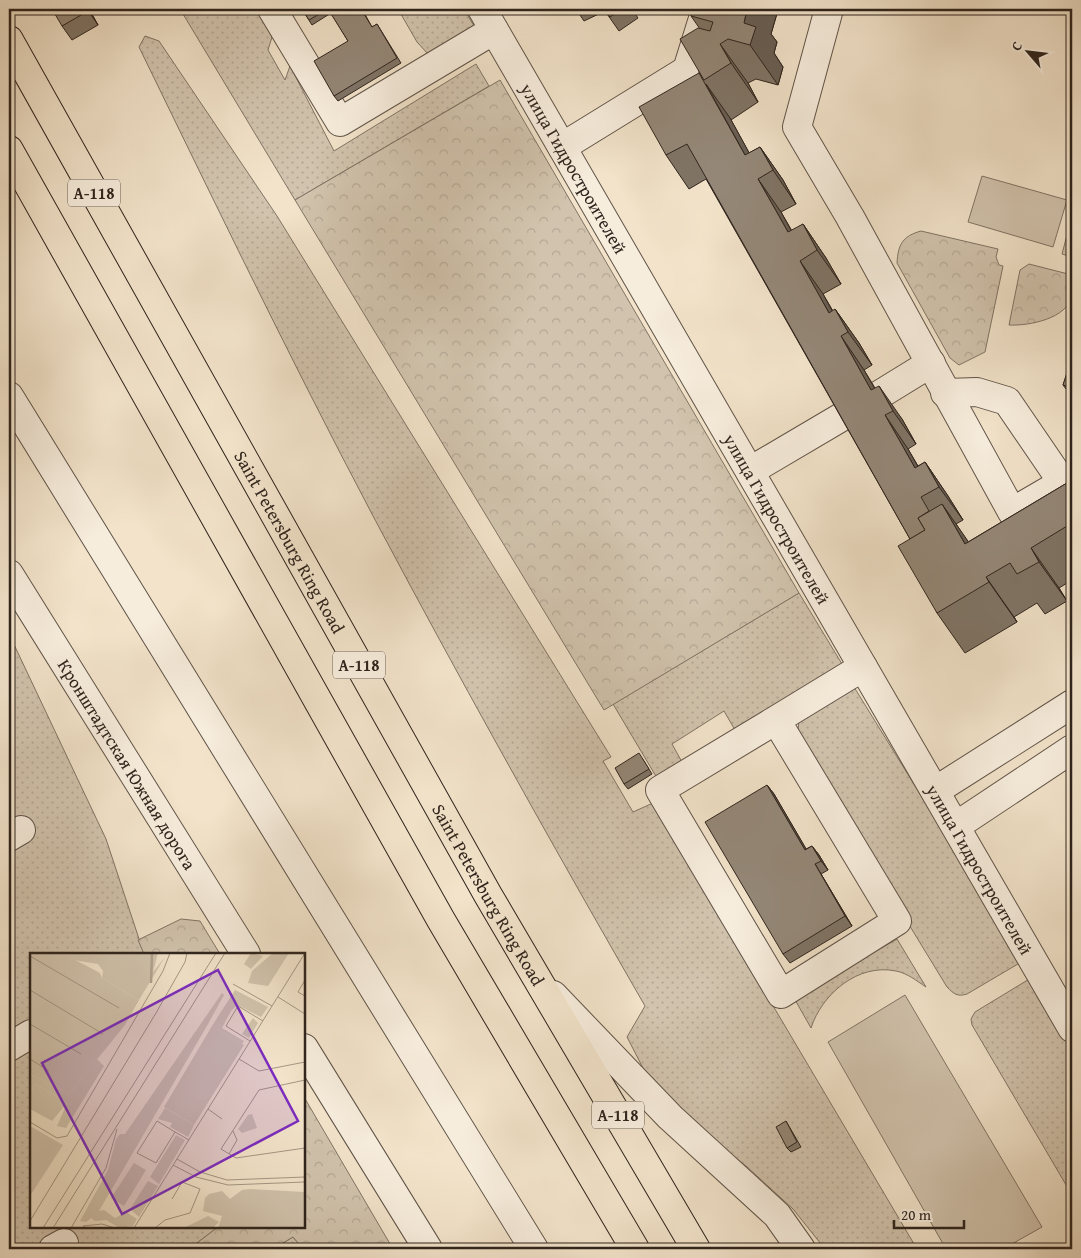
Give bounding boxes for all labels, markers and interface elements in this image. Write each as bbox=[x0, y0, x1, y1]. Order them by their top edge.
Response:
north arrow bbox=[1004, 28, 1054, 78]
text: С bbox=[1006, 38, 1027, 54]
street label: улица Гидростроителей bbox=[514, 77, 634, 259]
road number: А-118 bbox=[68, 180, 120, 207]
street label: улица Гидростроителей bbox=[717, 427, 837, 609]
street label: Saint Petersburg Ring Road bbox=[228, 445, 352, 638]
road number: А-118 bbox=[333, 652, 385, 678]
street label: Кронштадтская Южная дорога bbox=[52, 654, 204, 875]
street label: улица Гидростроителей bbox=[919, 778, 1040, 960]
street label: Saint Petersburg Ring Road bbox=[426, 799, 552, 991]
inset map bbox=[30, 953, 305, 1228]
road number: А-118 bbox=[592, 1102, 644, 1128]
scale bar bbox=[894, 1198, 964, 1230]
text: 20 m bbox=[901, 1204, 932, 1225]

